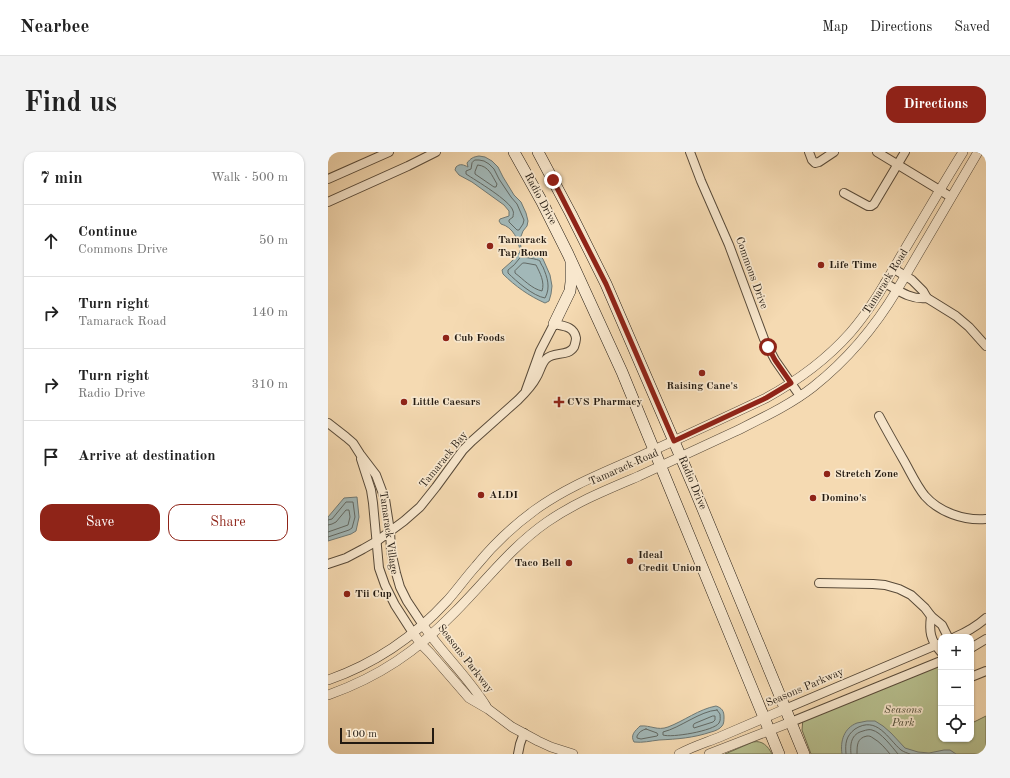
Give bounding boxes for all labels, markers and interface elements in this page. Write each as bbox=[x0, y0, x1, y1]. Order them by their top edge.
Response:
text: Nearbee bbox=[20, 18, 89, 37]
text: Map bbox=[822, 20, 848, 34]
text: Directions bbox=[870, 20, 932, 34]
text: Saved bbox=[954, 20, 990, 34]
button: Directions bbox=[886, 86, 986, 123]
text: Find us bbox=[24, 90, 117, 118]
text: 7 min bbox=[40, 170, 83, 187]
text: Walk · 500 m bbox=[211, 171, 288, 184]
street label: Radio Drive bbox=[522, 171, 558, 227]
route end bbox=[544, 171, 562, 189]
text: Continue bbox=[78, 225, 137, 240]
icon: ahead bbox=[40, 230, 62, 252]
text: 50 m bbox=[259, 234, 288, 247]
place label: Tamarack Tap Room bbox=[498, 235, 548, 259]
street label: Commons Drive bbox=[733, 235, 769, 311]
marker: Tamarack Tap Room bbox=[485, 241, 495, 251]
text: Commons Drive bbox=[78, 243, 168, 256]
street label: Tamarack Road bbox=[861, 247, 911, 317]
marker: Life Time bbox=[816, 260, 826, 270]
place label: Life Time bbox=[829, 260, 877, 271]
text: Turn right bbox=[78, 297, 149, 312]
icon: right bbox=[40, 302, 62, 324]
text: 140 m bbox=[251, 306, 288, 319]
text: Tamarack Road bbox=[78, 315, 167, 328]
marker: Cub Foods bbox=[441, 333, 451, 343]
place label: Cub Foods bbox=[454, 333, 505, 344]
route start bbox=[759, 338, 777, 356]
marker: Raising Cane's bbox=[697, 368, 707, 378]
text: Turn right bbox=[78, 369, 149, 384]
icon: right bbox=[40, 374, 62, 396]
text: 310 m bbox=[251, 378, 288, 391]
place label: Raising Cane's bbox=[666, 381, 738, 392]
text: Radio Drive bbox=[78, 387, 145, 400]
marker: Little Caesars bbox=[399, 397, 409, 407]
place label: Little Caesars bbox=[412, 397, 480, 408]
marker: CVS Pharmacy bbox=[554, 397, 564, 407]
place label: CVS Pharmacy bbox=[567, 397, 642, 408]
street label: Tamarack Bay bbox=[418, 430, 470, 490]
icon: arrive bbox=[40, 446, 62, 468]
street label: Tamarack Road bbox=[588, 448, 661, 488]
text: Arrive at destination bbox=[78, 449, 216, 464]
street label: Radio Drive bbox=[676, 455, 708, 511]
marker: Stretch Zone bbox=[822, 469, 832, 479]
place label: Stretch Zone bbox=[835, 469, 898, 480]
marker: ALDI bbox=[476, 490, 486, 500]
place label: ALDI bbox=[489, 490, 518, 501]
street label: Tamarack Village bbox=[377, 491, 399, 575]
marker: Domino's bbox=[808, 493, 818, 503]
place label: Domino's bbox=[821, 493, 867, 504]
button: Save bbox=[40, 504, 160, 541]
button: Share bbox=[168, 504, 288, 541]
place label: Ideal Credit Union bbox=[638, 550, 701, 574]
marker: Ideal Credit Union bbox=[625, 556, 635, 566]
place label: Taco Bell bbox=[515, 558, 562, 569]
marker: Taco Bell bbox=[564, 558, 574, 568]
marker: Tii Cup bbox=[342, 589, 352, 599]
place label: Tii Cup bbox=[355, 589, 392, 600]
street label: Seasons Parkway bbox=[435, 623, 495, 695]
map controls bbox=[938, 634, 974, 742]
button: + bbox=[938, 634, 974, 670]
street label: Seasons Parkway bbox=[765, 667, 846, 709]
button: − bbox=[938, 670, 974, 706]
park label: Seasons Park bbox=[884, 705, 922, 729]
button: locate bbox=[938, 706, 974, 742]
scale bar bbox=[340, 726, 434, 745]
text: 100 m bbox=[346, 729, 377, 740]

